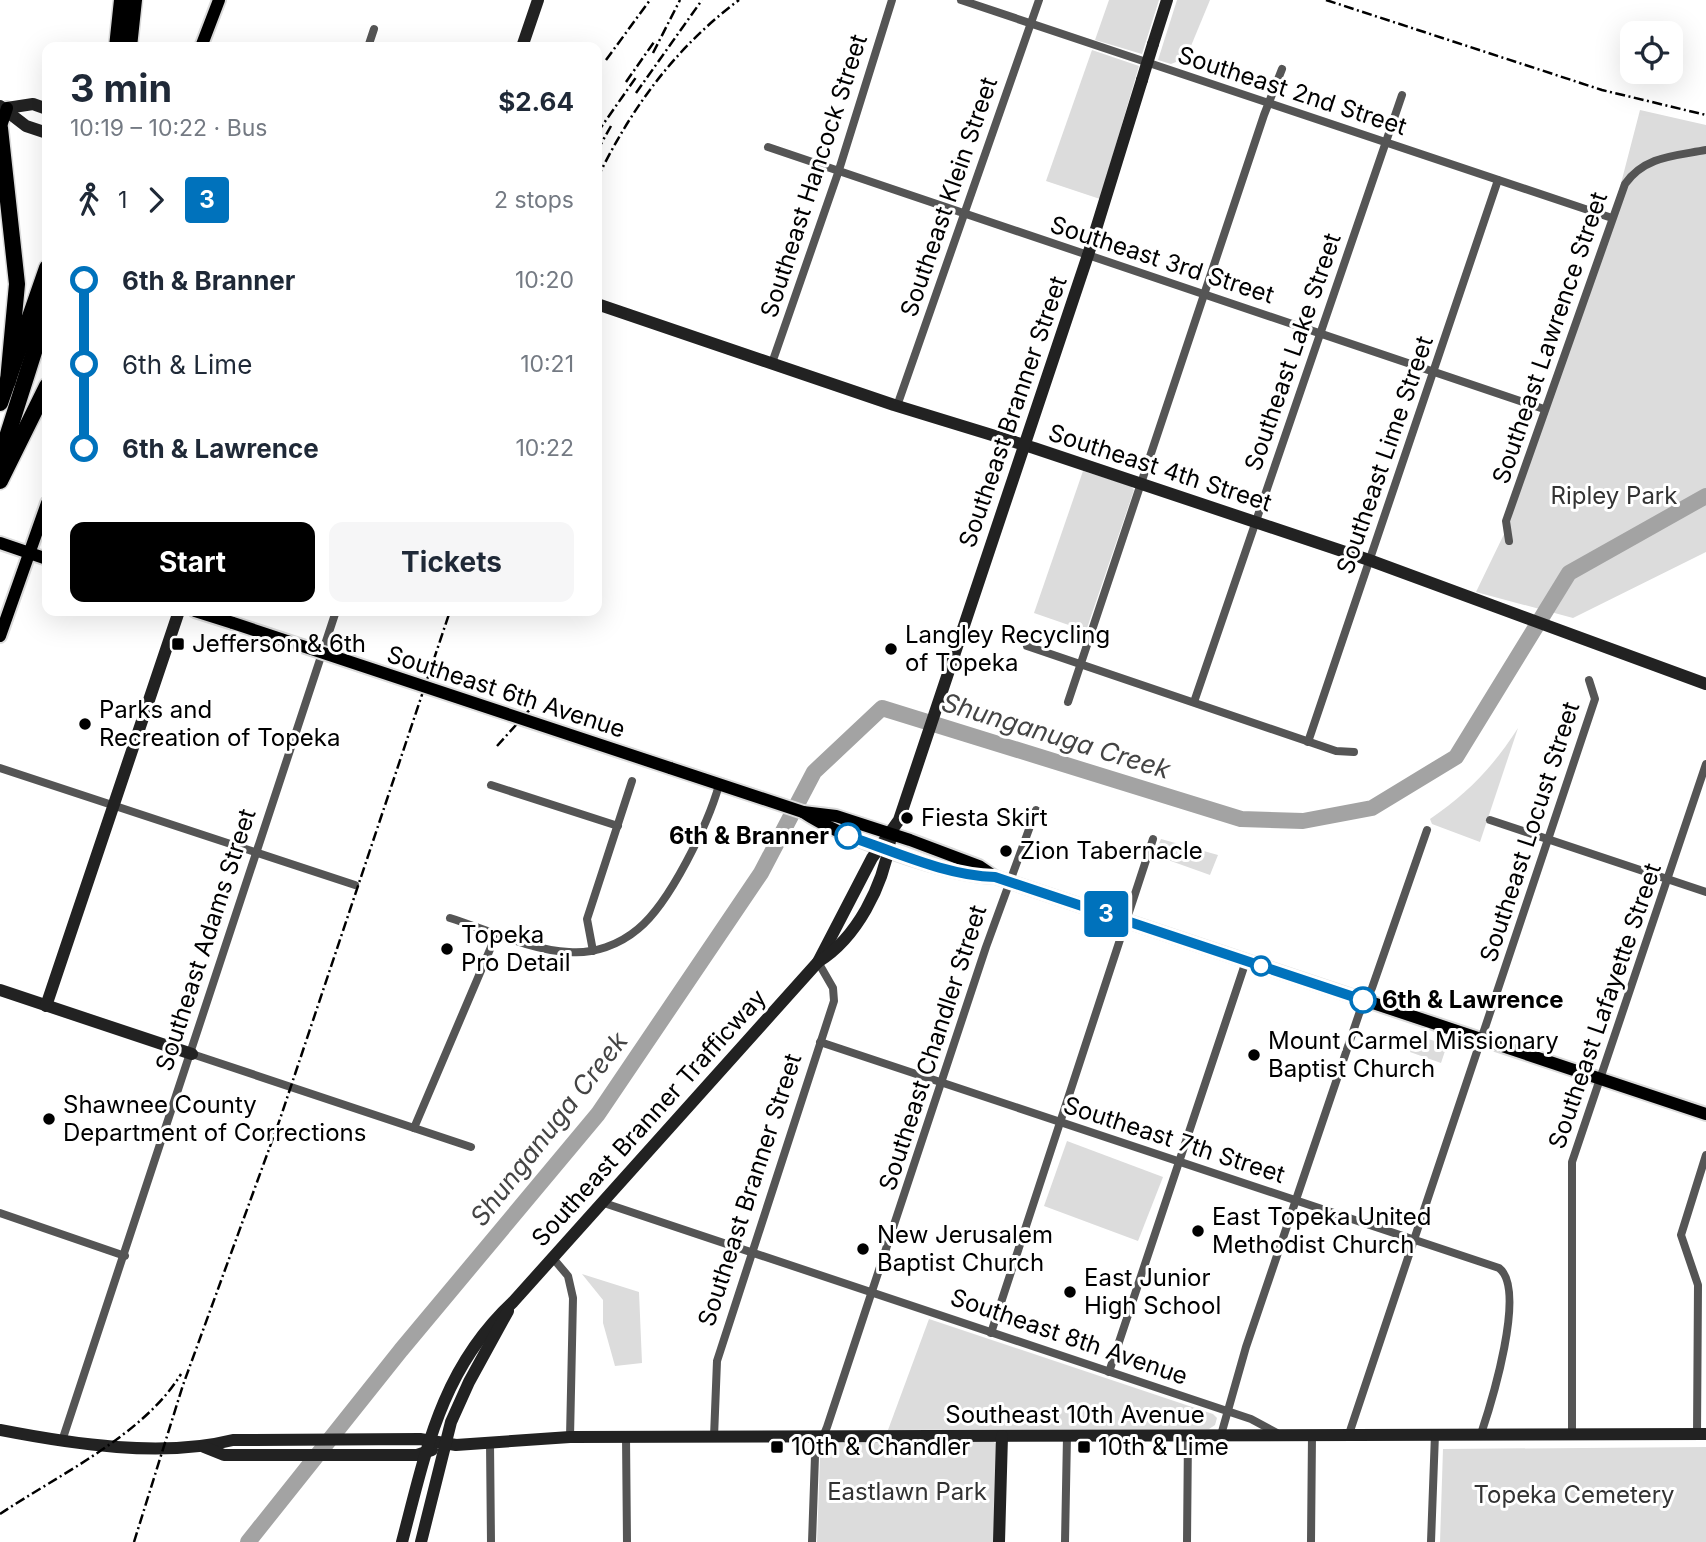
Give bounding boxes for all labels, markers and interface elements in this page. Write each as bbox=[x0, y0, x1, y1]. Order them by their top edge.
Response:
map controls bbox=[1620, 21, 1683, 84]
button: locate bbox=[1620, 21, 1683, 84]
street label: Southeast Hancock Street bbox=[754, 30, 873, 321]
street label: Southeast 2nd Street bbox=[1174, 40, 1410, 141]
text: 3 min bbox=[70, 65, 172, 111]
street label: Southeast Klein Street bbox=[894, 73, 1003, 320]
text: $2.64 bbox=[498, 86, 574, 117]
text: 10:19 – 10:22 · Bus bbox=[70, 114, 267, 142]
icon: walk bbox=[70, 181, 108, 219]
icon: forward bbox=[137, 181, 175, 219]
text: 3 bbox=[199, 185, 215, 214]
text: 1 bbox=[118, 186, 127, 214]
text: 2 stops bbox=[494, 186, 574, 214]
street label: Southeast Lawrence Street bbox=[1486, 188, 1613, 488]
street label: Southeast 3rd Street bbox=[1047, 210, 1278, 309]
street label: Southeast Lake Street bbox=[1238, 229, 1347, 474]
text: 6th & Branner bbox=[122, 265, 295, 296]
text: 10:20 bbox=[515, 266, 574, 294]
street label: Southeast Branner Street bbox=[952, 272, 1073, 551]
street label: Southeast Lime Street bbox=[1330, 332, 1439, 578]
text: 6th & Lime bbox=[122, 349, 252, 380]
text: 10:21 bbox=[520, 350, 574, 378]
street label: Southeast 4th Street bbox=[1045, 418, 1276, 517]
text: 6th & Lawrence bbox=[122, 433, 319, 464]
text: 10:22 bbox=[515, 434, 574, 462]
park label: Ripley Park bbox=[1551, 481, 1677, 510]
button: Start bbox=[70, 522, 315, 602]
button: Tickets bbox=[329, 522, 574, 602]
place label: Langley Recycling of Topeka bbox=[905, 620, 1110, 677]
place label: Jefferson & 6th bbox=[192, 629, 366, 658]
marker: Jefferson & 6th bbox=[170, 636, 186, 652]
street label: Southeast 6th Avenue bbox=[383, 639, 629, 744]
marker: Langley Recycling of Topeka bbox=[883, 641, 899, 657]
water label: Shunganuga Creek bbox=[938, 686, 1175, 785]
place label: Parks and Recreation of Topeka bbox=[99, 695, 341, 752]
street label: Southeast Locust Street bbox=[1474, 698, 1585, 966]
marker: Parks and Recreation of Topeka bbox=[77, 716, 93, 732]
place label: Fiesta Skirt bbox=[921, 803, 1048, 832]
street label: Southeast Adams Street bbox=[149, 805, 262, 1075]
marker: Fiesta Skirt bbox=[899, 810, 915, 826]
place label: 6th & Branner bbox=[669, 821, 829, 850]
marker: 6th & Branner bbox=[835, 823, 861, 849]
place label: Zion Tabernacle bbox=[1020, 836, 1203, 865]
marker: Zion Tabernacle bbox=[998, 843, 1014, 859]
street label: Southeast Lafayette Street bbox=[1542, 859, 1667, 1152]
line badge: 3 bbox=[1083, 891, 1129, 937]
text: 3 bbox=[1098, 899, 1114, 928]
street label: Southeast Chandler Street bbox=[873, 901, 992, 1194]
place label: Topeka Pro Detail bbox=[461, 920, 571, 977]
marker: Topeka Pro Detail bbox=[439, 941, 455, 957]
unlabelled marker bbox=[1251, 956, 1271, 976]
street label: Southeast Branner Trafficway bbox=[525, 983, 772, 1252]
place label: 6th & Lawrence bbox=[1382, 985, 1564, 1014]
marker: 6th & Lawrence bbox=[1350, 987, 1376, 1013]
water label: Shunganuga Creek bbox=[463, 1025, 634, 1232]
place label: Mount Carmel Missionary Baptist Church bbox=[1268, 1026, 1559, 1083]
marker: Mount Carmel Missionary Baptist Church bbox=[1246, 1047, 1262, 1063]
street label: Southeast Branner Street bbox=[692, 1050, 807, 1330]
place label: Shawnee County Department of Corrections bbox=[63, 1090, 366, 1147]
street label: Southeast 7th Street bbox=[1060, 1090, 1289, 1189]
marker: Shawnee County Department of Corrections bbox=[41, 1111, 57, 1127]
place label: East Topeka United Methodist Church bbox=[1212, 1202, 1431, 1259]
place label: New Jerusalem Baptist Church bbox=[877, 1220, 1053, 1277]
marker: East Topeka United Methodist Church bbox=[1190, 1223, 1206, 1239]
marker: New Jerusalem Baptist Church bbox=[855, 1241, 871, 1257]
place label: East Junior High School bbox=[1084, 1263, 1221, 1320]
street label: Southeast 8th Avenue bbox=[947, 1282, 1192, 1391]
marker: East Junior High School bbox=[1062, 1284, 1078, 1300]
street label: Southeast 10th Avenue bbox=[945, 1400, 1205, 1429]
place label: 10th & Chandler bbox=[791, 1432, 970, 1461]
place label: 10th & Lime bbox=[1098, 1432, 1229, 1461]
marker: 10th & Chandler bbox=[769, 1439, 785, 1455]
marker: 10th & Lime bbox=[1076, 1439, 1092, 1455]
park label: Eastlawn Park bbox=[827, 1477, 987, 1506]
park label: Topeka Cemetery bbox=[1473, 1480, 1675, 1509]

